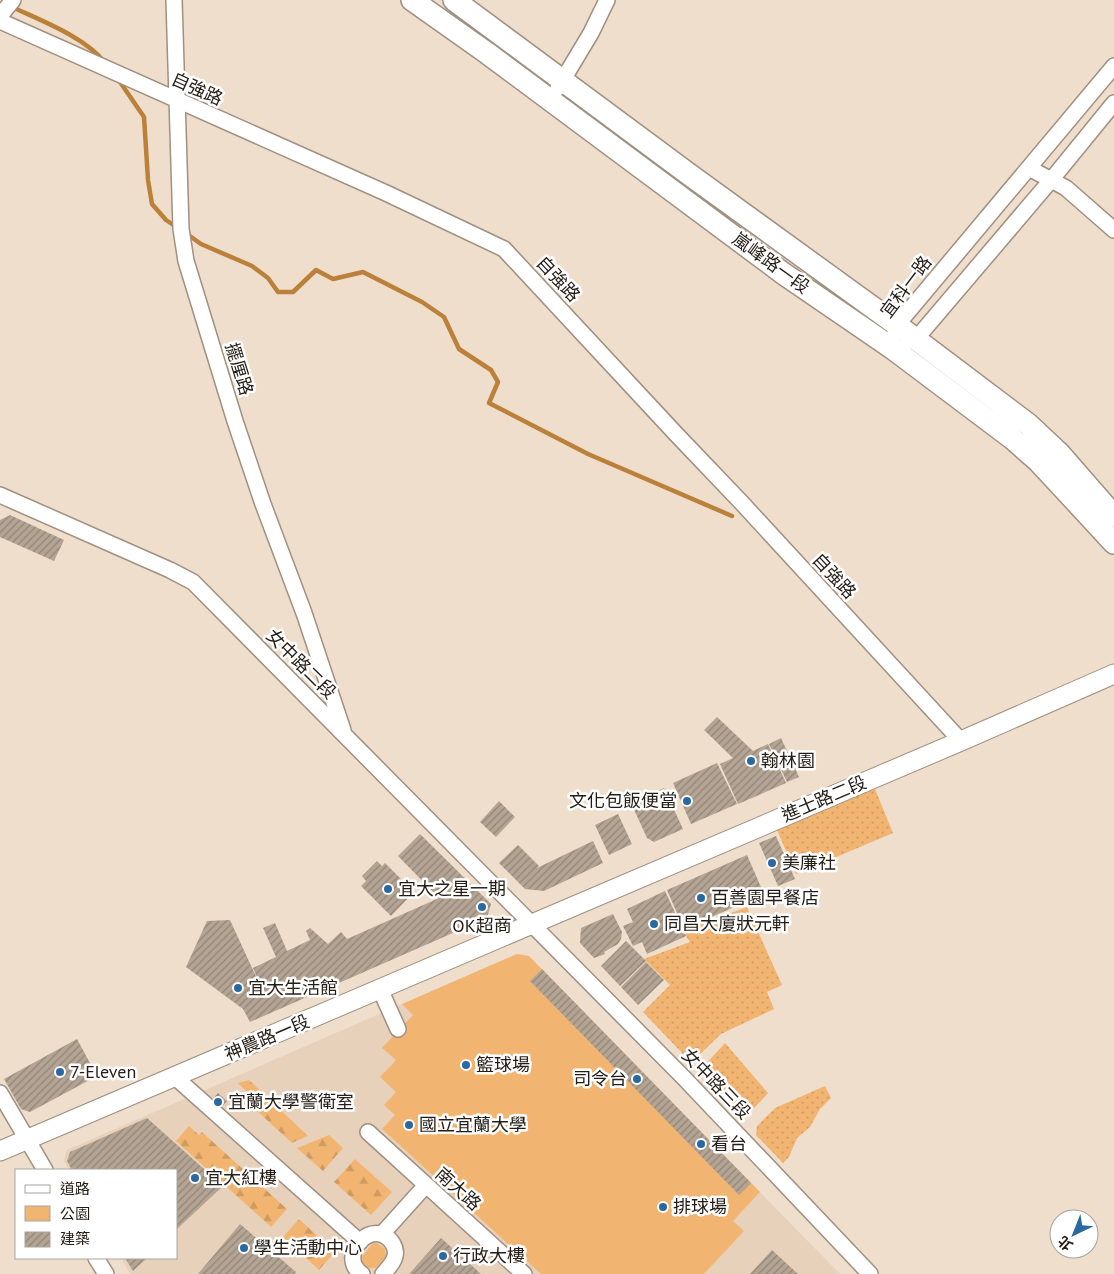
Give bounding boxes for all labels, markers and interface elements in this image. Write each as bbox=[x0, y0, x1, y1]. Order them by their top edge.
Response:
street label: 自強路 bbox=[168, 67, 227, 110]
street label: 嵐峰路一段 bbox=[728, 227, 814, 298]
street label: 自強路 bbox=[532, 251, 585, 306]
street label: 宜科一路 bbox=[875, 251, 936, 322]
street label: 擺厘路 bbox=[221, 340, 258, 398]
street label: 自強路 bbox=[808, 548, 861, 603]
street label: 女中路二段 bbox=[261, 624, 341, 704]
place label: 翰林園 bbox=[761, 749, 815, 772]
marker: 翰林園 bbox=[745, 755, 757, 767]
street label: 進士路二段 bbox=[778, 770, 870, 827]
place label: 文化包飯便當 bbox=[569, 789, 677, 812]
marker: 文化包飯便當 bbox=[681, 795, 693, 807]
place label: 美廉社 bbox=[782, 851, 836, 874]
marker: 美廉社 bbox=[766, 857, 778, 869]
place label: 宜大之星一期 bbox=[398, 877, 506, 900]
marker: 宜大之星一期 bbox=[382, 883, 394, 895]
place label: 百善園早餐店 bbox=[711, 886, 819, 909]
marker: 百善園早餐店 bbox=[695, 892, 707, 904]
marker: OK超商 bbox=[476, 901, 488, 913]
place label: 同昌大廈狀元軒 bbox=[664, 912, 790, 935]
place label: OK超商 bbox=[452, 914, 512, 937]
marker: 同昌大廈狀元軒 bbox=[648, 918, 660, 930]
place label: 宜大生活館 bbox=[248, 976, 338, 999]
marker: 宜大生活館 bbox=[232, 982, 244, 994]
street label: 神農路一段 bbox=[221, 1009, 313, 1066]
street label: 女中路三段 bbox=[677, 1043, 756, 1124]
place label: 籃球場 bbox=[476, 1053, 530, 1076]
marker: 籃球場 bbox=[460, 1059, 472, 1071]
place label: 7-Eleven bbox=[70, 1060, 136, 1083]
marker: 7-Eleven bbox=[54, 1066, 66, 1078]
place label: 司令台 bbox=[573, 1067, 627, 1090]
marker: 司令台 bbox=[631, 1073, 643, 1085]
place label: 宜蘭大學警衛室 bbox=[228, 1090, 354, 1113]
marker: 宜蘭大學警衛室 bbox=[212, 1096, 224, 1108]
place label: 國立宜蘭大學 bbox=[419, 1113, 527, 1136]
marker: 國立宜蘭大學 bbox=[403, 1119, 415, 1131]
place label: 看台 bbox=[711, 1132, 747, 1155]
marker: 看台 bbox=[695, 1138, 707, 1150]
street label: 南大路 bbox=[431, 1162, 486, 1215]
place label: 宜大紅樓 bbox=[205, 1166, 277, 1189]
legend bbox=[15, 1169, 178, 1259]
marker: 宜大紅樓 bbox=[189, 1172, 201, 1184]
text: 道路 bbox=[60, 1179, 90, 1198]
place label: 排球場 bbox=[673, 1195, 727, 1218]
marker: 排球場 bbox=[657, 1201, 669, 1213]
text: 公園 bbox=[60, 1204, 90, 1223]
north arrow bbox=[1049, 1209, 1099, 1259]
text: 建築 bbox=[60, 1229, 90, 1248]
text: 北 bbox=[1054, 1232, 1076, 1255]
place label: 學生活動中心 bbox=[254, 1236, 362, 1259]
marker: 學生活動中心 bbox=[238, 1242, 250, 1254]
place label: 行政大樓 bbox=[453, 1244, 525, 1267]
marker: 行政大樓 bbox=[437, 1250, 449, 1262]

